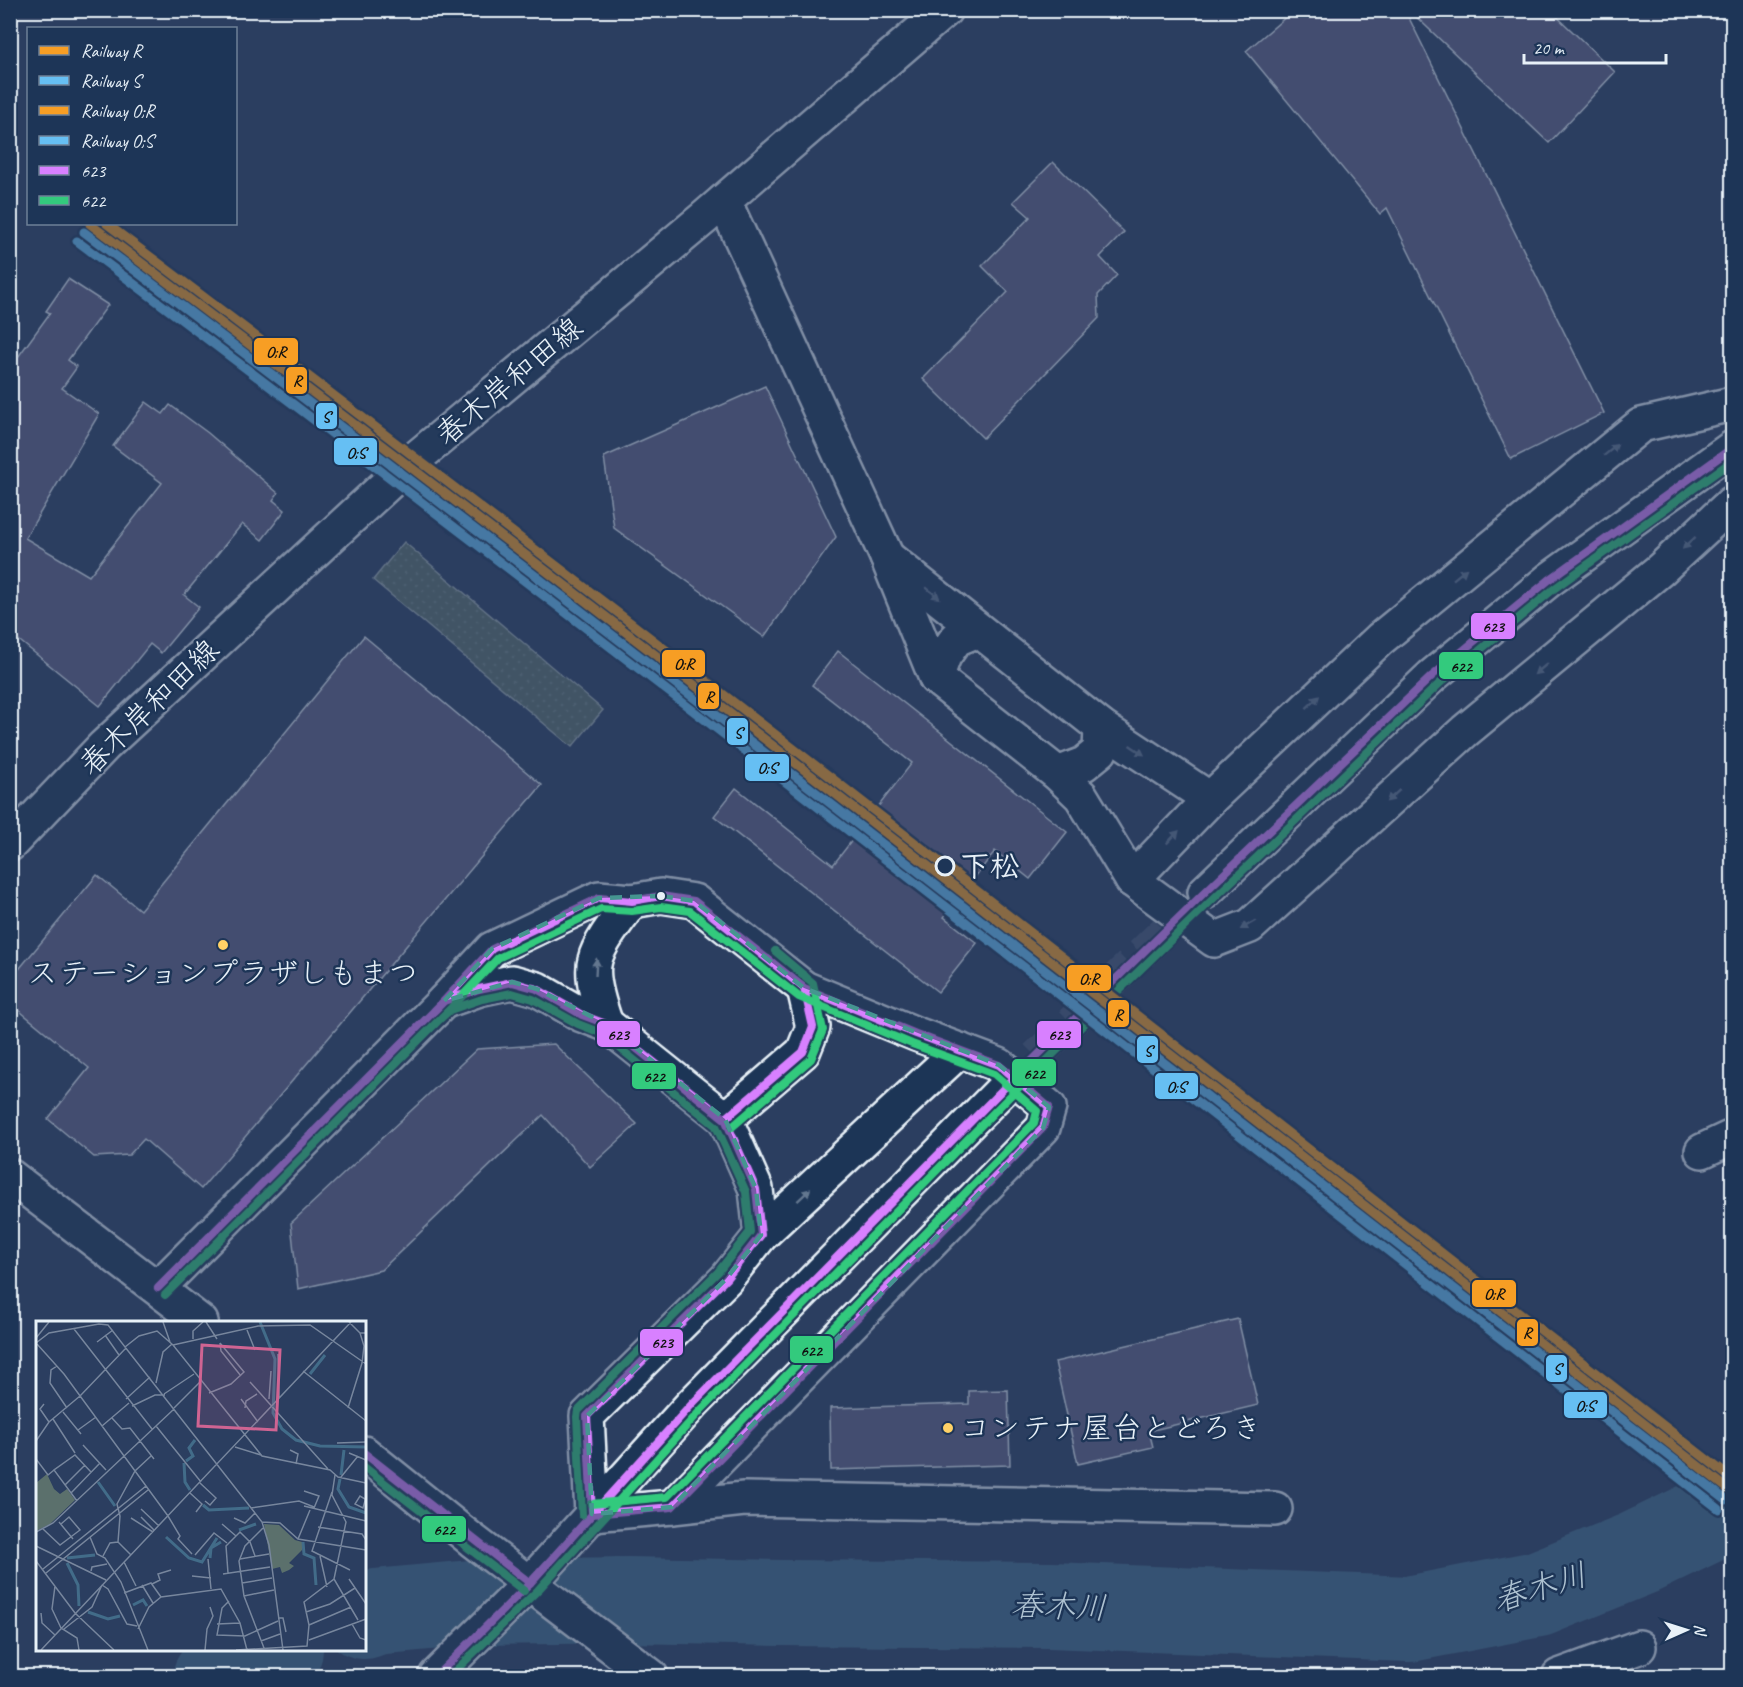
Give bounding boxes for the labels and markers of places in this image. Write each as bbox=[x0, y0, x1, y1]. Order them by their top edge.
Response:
place label: 下松 bbox=[960, 847, 1020, 885]
marker: 下松 bbox=[935, 856, 955, 876]
unlabelled marker bbox=[655, 890, 667, 902]
marker: ステーションプラザしもまつ bbox=[216, 938, 230, 952]
place label: ステーションプラザしもまつ bbox=[27, 954, 419, 992]
place label: コンテナ屋台とどろき bbox=[960, 1409, 1262, 1447]
marker: コンテナ屋台とどろき bbox=[941, 1421, 955, 1435]

